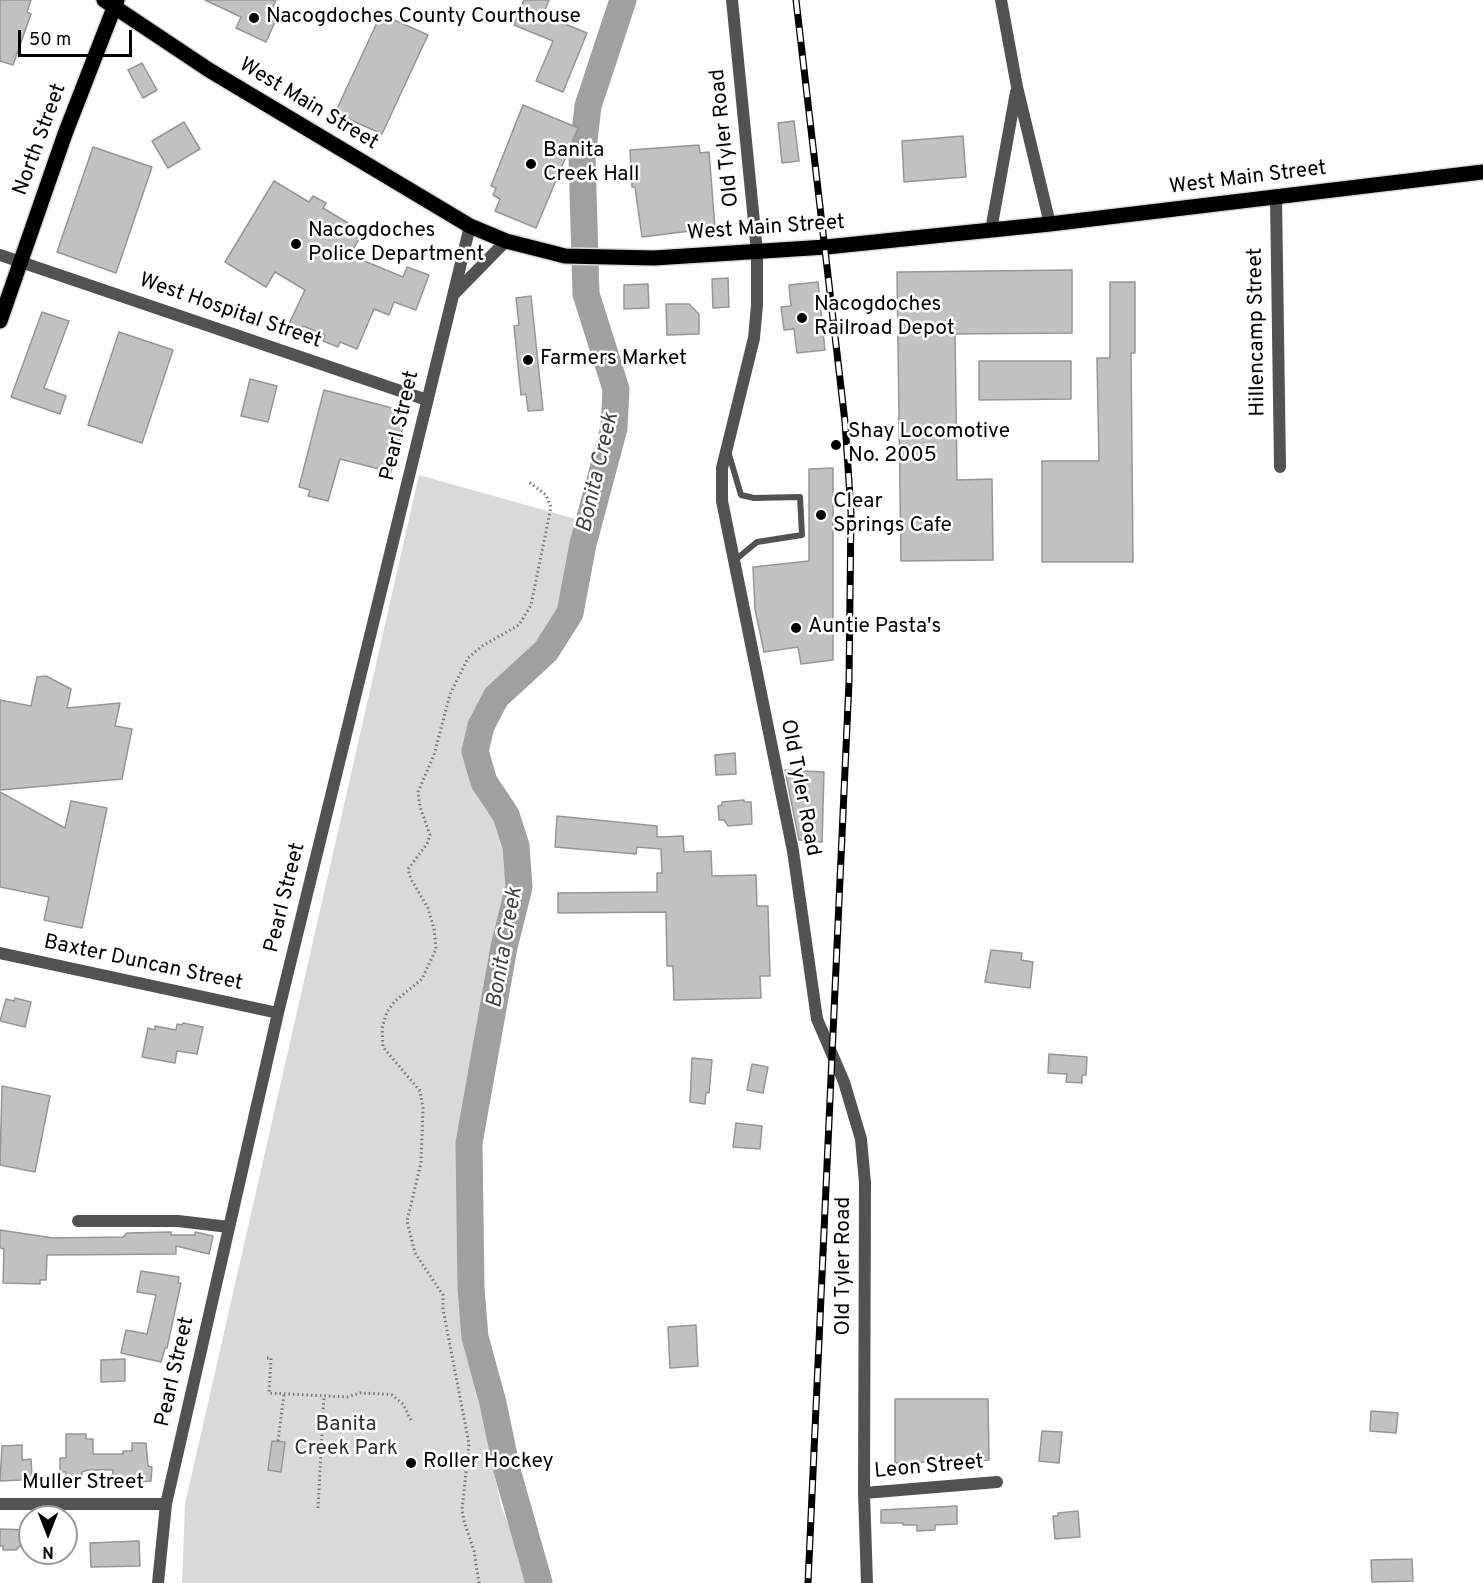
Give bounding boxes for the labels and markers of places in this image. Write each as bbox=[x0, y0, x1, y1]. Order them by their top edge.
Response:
place label: Nacogdoches County Courthouse bbox=[266, 5, 581, 31]
marker: Nacogdoches County Courthouse bbox=[247, 11, 261, 25]
place label: Banita Creek Hall bbox=[543, 139, 639, 189]
marker: Banita Creek Hall bbox=[524, 157, 538, 171]
place label: Nacogdoches Police Department bbox=[308, 219, 484, 269]
marker: Nacogdoches Police Department bbox=[289, 237, 303, 251]
place label: Nacogdoches Railroad Depot bbox=[814, 293, 955, 343]
marker: Nacogdoches Railroad Depot bbox=[795, 311, 809, 325]
place label: Farmers Market bbox=[540, 347, 687, 373]
marker: Farmers Market bbox=[521, 353, 535, 367]
place label: Shay Locomotive No. 2005 bbox=[848, 420, 1010, 470]
marker: Shay Locomotive No. 2005 bbox=[829, 438, 843, 452]
place label: Clear Springs Cafe bbox=[833, 490, 952, 540]
marker: Clear Springs Cafe bbox=[814, 508, 828, 522]
place label: Auntie Pasta's bbox=[808, 615, 941, 641]
marker: Auntie Pasta's bbox=[789, 621, 803, 635]
place label: Roller Hockey bbox=[423, 1450, 554, 1476]
marker: Roller Hockey bbox=[404, 1456, 418, 1470]

